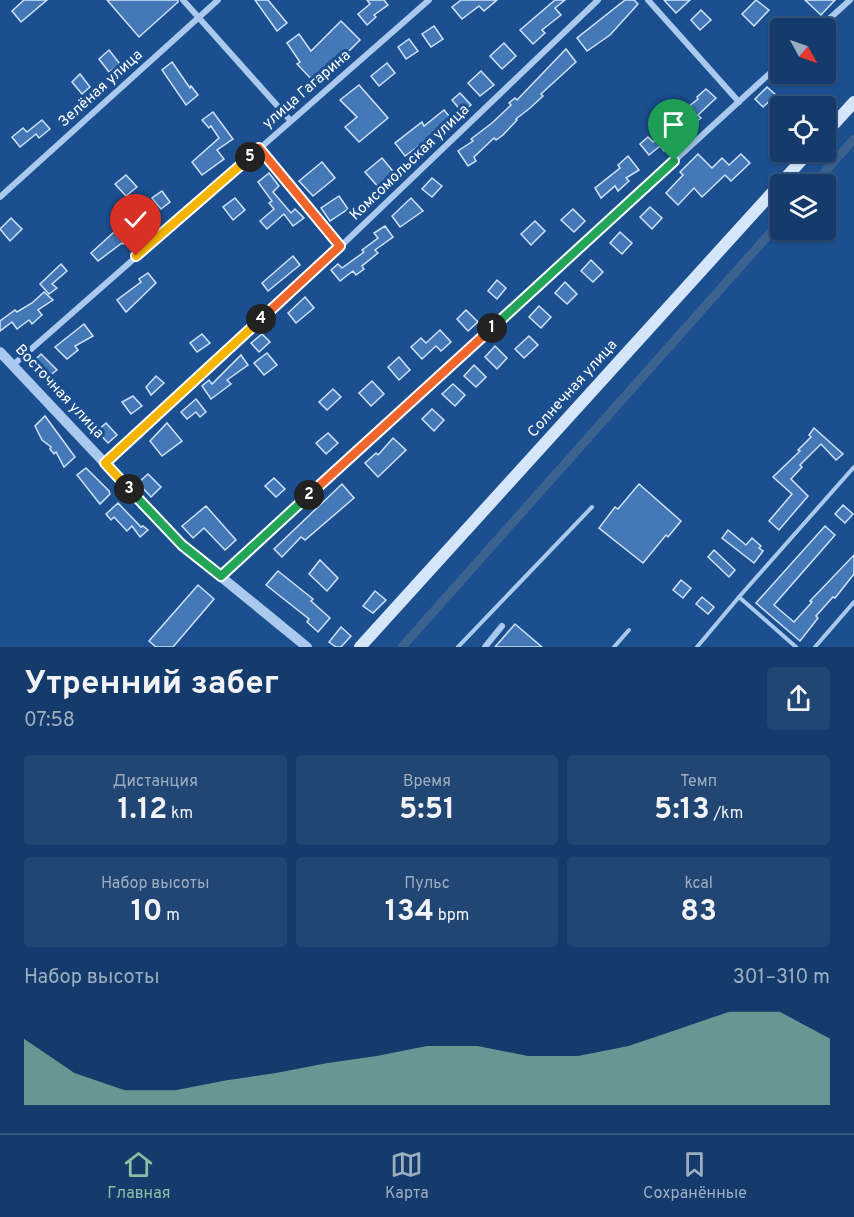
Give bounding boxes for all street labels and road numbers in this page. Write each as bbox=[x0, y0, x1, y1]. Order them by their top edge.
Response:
street label: Зелёная улица bbox=[55, 46, 147, 132]
street label: улица Гагарина bbox=[259, 46, 355, 134]
street label: Комсомольская улица bbox=[346, 101, 474, 225]
street label: Солнечная улица bbox=[524, 336, 622, 442]
street label: Восточная улица bbox=[10, 341, 108, 443]

